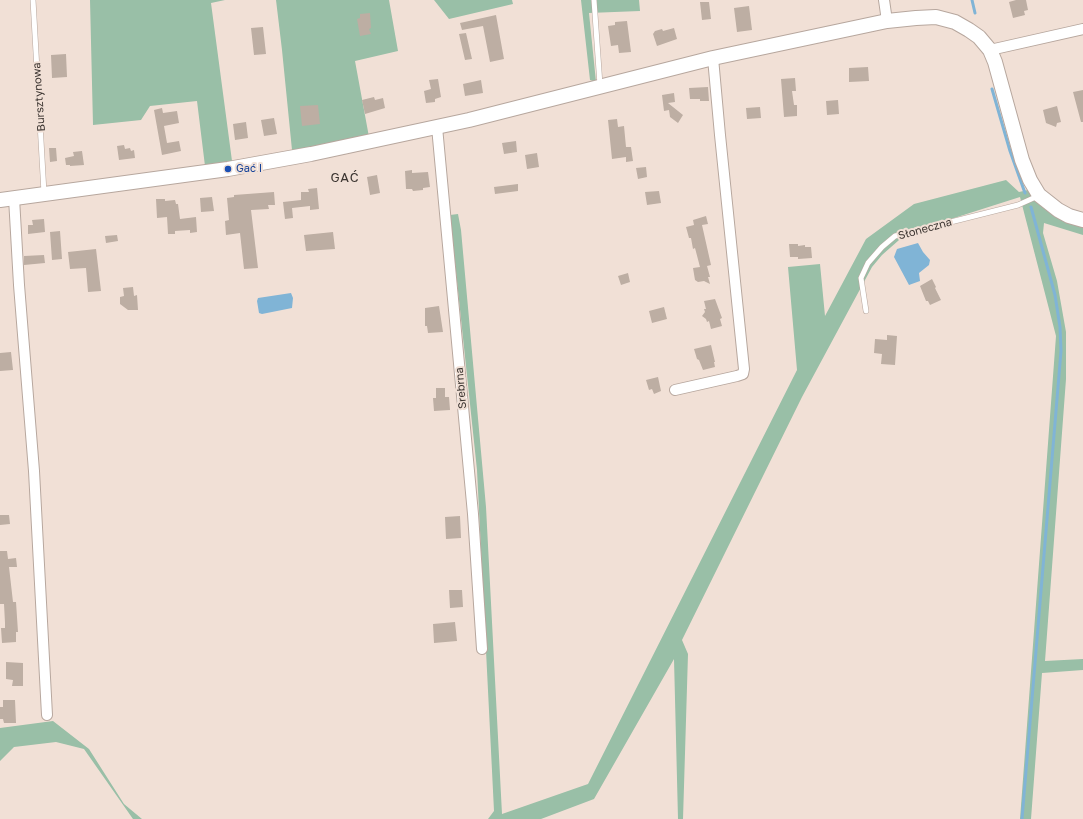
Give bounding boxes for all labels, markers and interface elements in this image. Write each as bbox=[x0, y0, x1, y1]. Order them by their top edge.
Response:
street label: Bursztynowa bbox=[30, 62, 48, 132]
place label: Gać I bbox=[236, 162, 262, 176]
marker: Gać I bbox=[223, 164, 233, 174]
district label: GAĆ bbox=[330, 170, 360, 186]
street label: Słoneczna bbox=[897, 216, 953, 242]
street label: Srebrna bbox=[453, 367, 469, 409]

